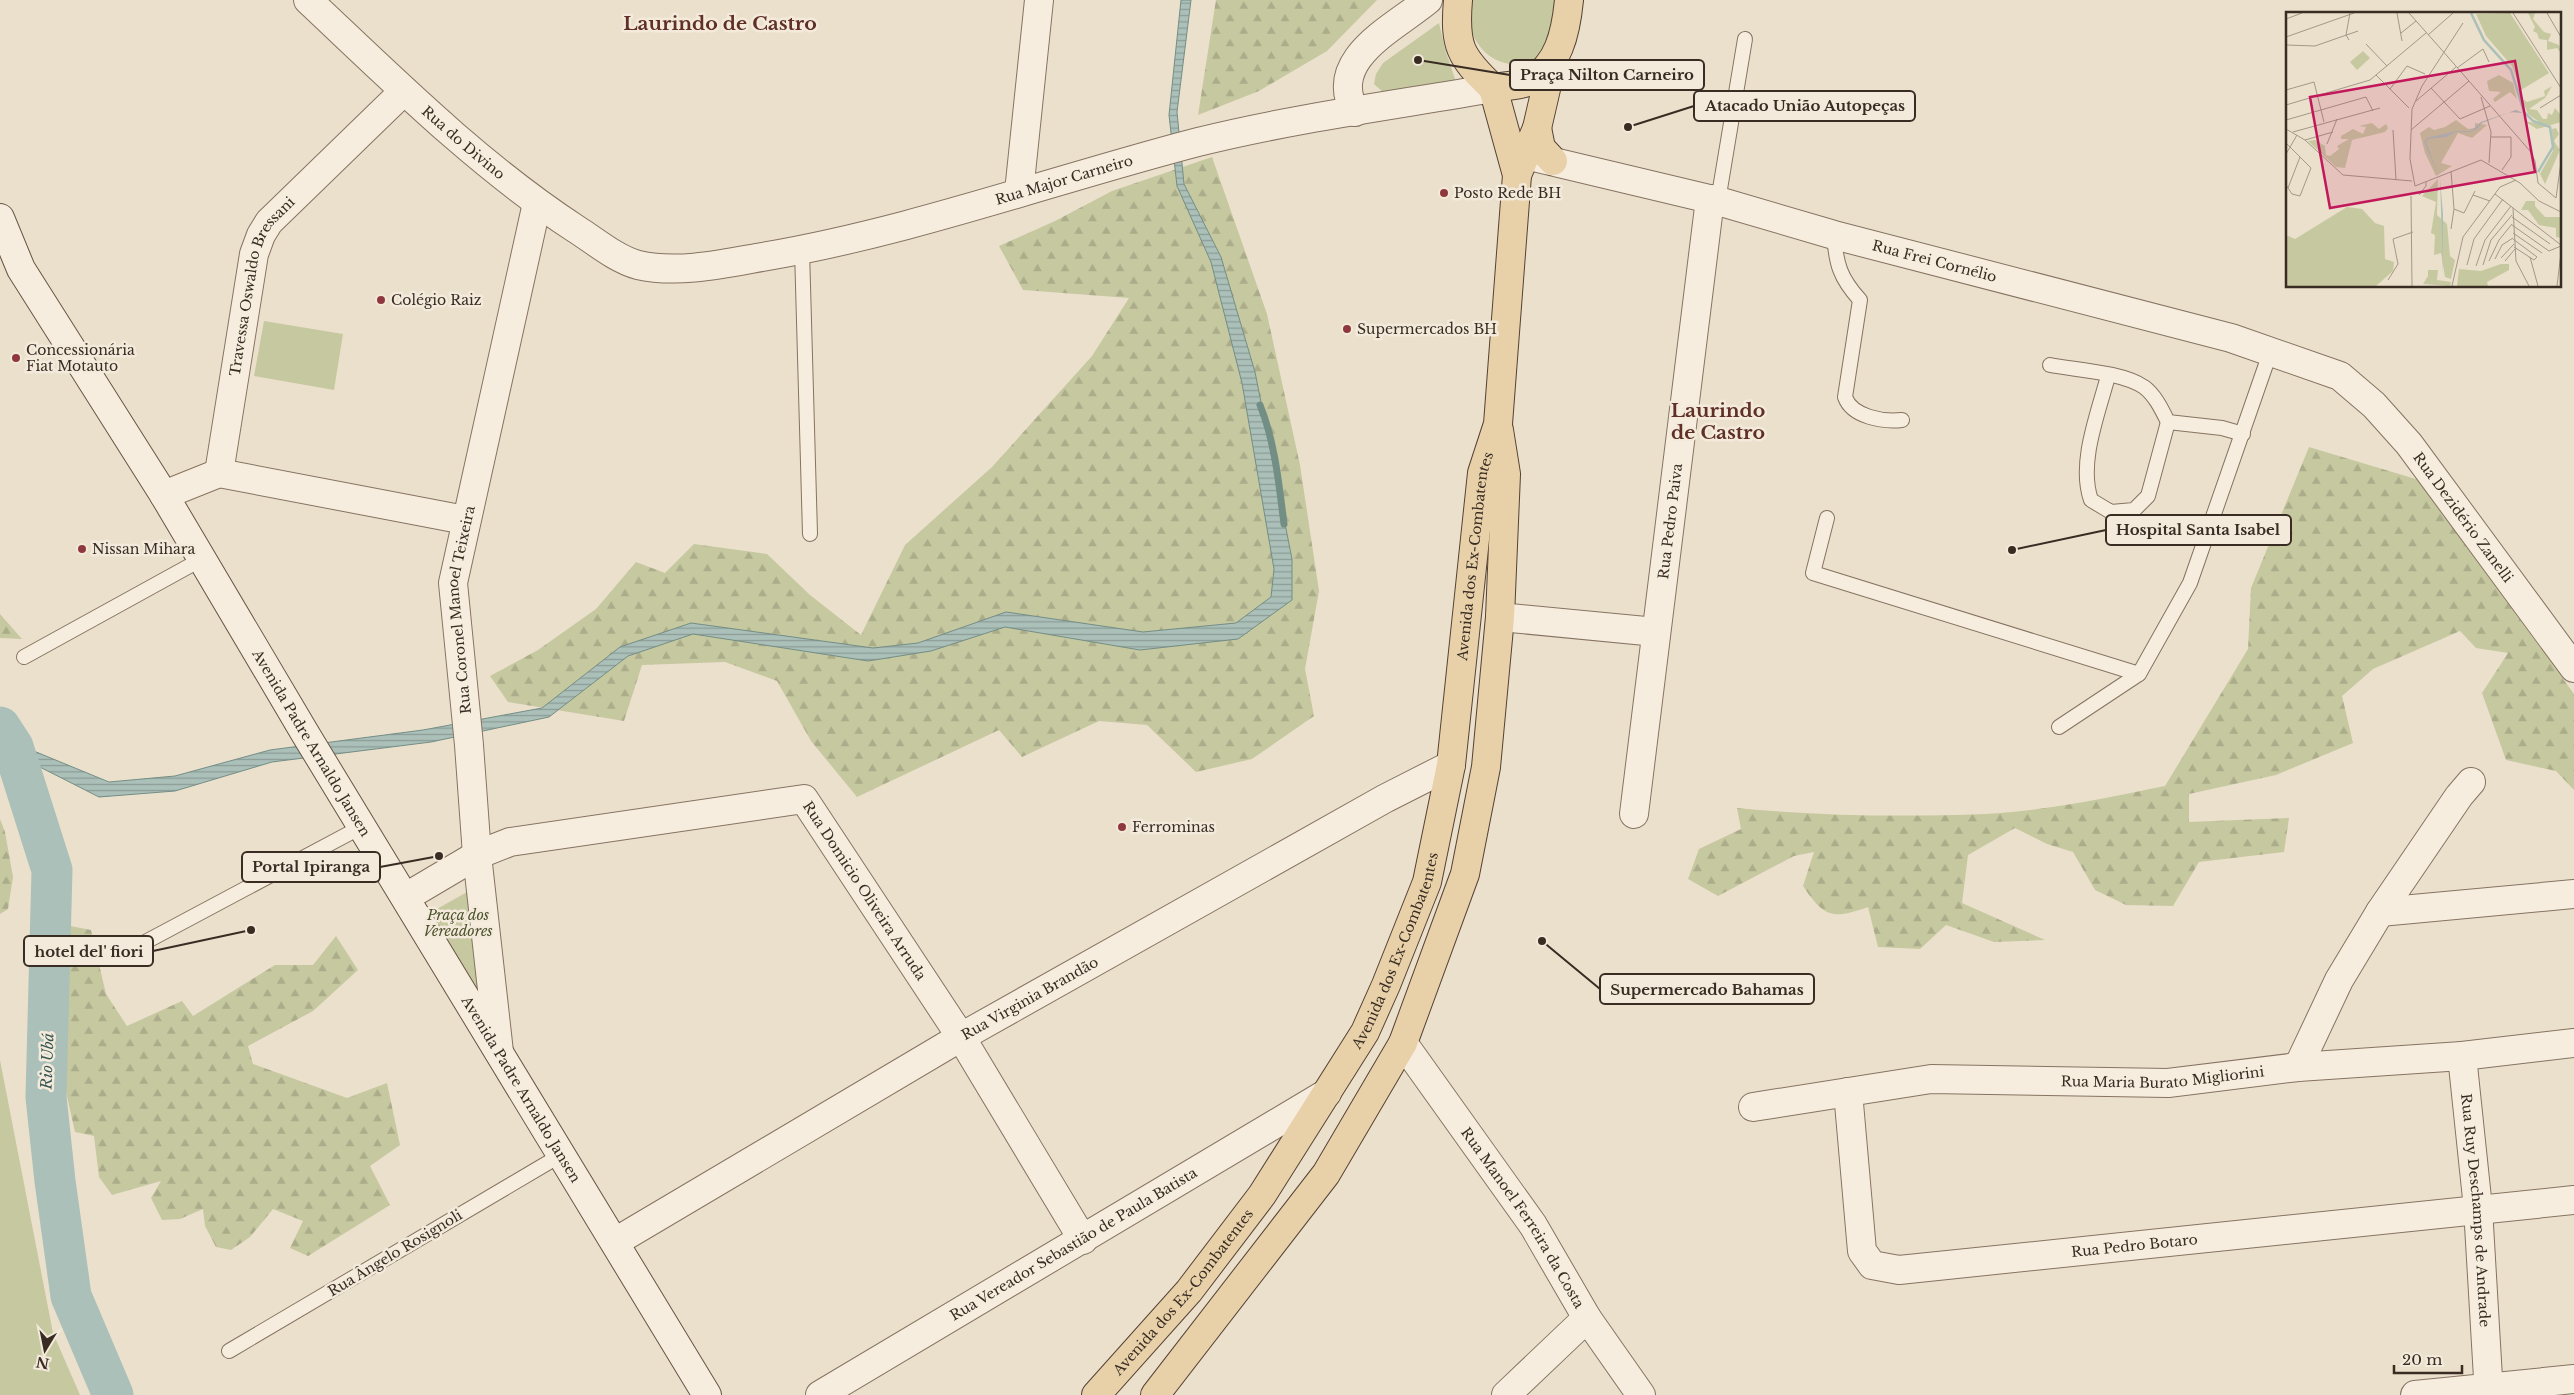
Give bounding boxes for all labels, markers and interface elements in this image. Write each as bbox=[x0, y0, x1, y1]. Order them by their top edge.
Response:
district label: Laurindo de Castro bbox=[623, 12, 817, 35]
inset map bbox=[2286, 12, 2562, 288]
callout: Praça Nilton Carneiro bbox=[1510, 60, 1704, 90]
text: Praça Nilton Carneiro bbox=[1520, 65, 1694, 84]
callout: Atacado União Autopeças bbox=[1694, 91, 1915, 121]
text: Atacado União Autopeças bbox=[1704, 96, 1905, 115]
street label: Rua do Divino bbox=[418, 102, 509, 183]
street label: Rua Major Carneiro bbox=[993, 151, 1135, 209]
place label: Posto Rede BH bbox=[1454, 184, 1561, 202]
marker: Posto Rede BH bbox=[1438, 187, 1450, 199]
street label: Travessa Oswaldo Bressani bbox=[226, 193, 299, 377]
street label: Rua Frei Cornélio bbox=[1870, 236, 1999, 286]
place label: Colégio Raiz bbox=[391, 291, 482, 309]
marker: Colégio Raiz bbox=[375, 294, 387, 306]
place label: Supermercados BH bbox=[1357, 320, 1497, 338]
marker: Supermercados BH bbox=[1341, 323, 1353, 335]
place label: Concessionária Fiat Motauto bbox=[26, 341, 135, 375]
marker: Concessionária Fiat Motauto bbox=[10, 352, 22, 364]
district label: Laurindo de Castro bbox=[1671, 399, 1765, 444]
street label: Avenida dos Ex-Combatentes bbox=[1453, 449, 1497, 663]
street label: Rua Dezidério Zanelli bbox=[2409, 449, 2517, 586]
street label: Rua Pedro Paiva bbox=[1654, 462, 1686, 580]
street label: Rua Coronel Manoel Teixeira bbox=[443, 504, 479, 715]
callout: Hospital Santa Isabel bbox=[2106, 515, 2291, 545]
text: Hospital Santa Isabel bbox=[2116, 520, 2281, 539]
place label: Nissan Mihara bbox=[92, 540, 195, 558]
marker: Nissan Mihara bbox=[76, 543, 88, 555]
street label: Avenida Padre Arnaldo Jansen bbox=[248, 645, 375, 840]
street label: Rua Domicio Oliveira Arruda bbox=[799, 798, 930, 984]
place label: Ferrominas bbox=[1132, 818, 1215, 836]
marker: Ferrominas bbox=[1116, 821, 1128, 833]
street label: Avenida dos Ex-Combatentes bbox=[1347, 851, 1442, 1053]
callout: Portal Ipiranga bbox=[242, 852, 380, 882]
text: Portal Ipiranga bbox=[252, 857, 370, 876]
park label: Praça dos Vereadores bbox=[423, 906, 493, 940]
callout: hotel del' fiori bbox=[24, 936, 153, 966]
text: hotel del' fiori bbox=[35, 942, 144, 961]
street label: Rua Virginia Brandão bbox=[958, 953, 1101, 1044]
callout: Supermercado Bahamas bbox=[1600, 974, 1814, 1004]
text: Supermercado Bahamas bbox=[1610, 980, 1804, 999]
street label: Avenida Padre Arnaldo Jansen bbox=[457, 992, 585, 1186]
water label: Rio Ubá bbox=[36, 1032, 57, 1091]
street label: Rua Maria Burato Migliorini bbox=[2061, 1062, 2265, 1092]
street label: Rua Ruy Deschamps de Andrade bbox=[2457, 1093, 2494, 1328]
street label: Rua Manoel Ferreira da Costa bbox=[1457, 1124, 1588, 1312]
street label: Rua Vereador Sebastião de Paula Batista bbox=[947, 1163, 1200, 1325]
street label: Rua Ângelo Rosignoli bbox=[324, 1205, 466, 1300]
street label: Avenida dos Ex-Combatentes bbox=[1108, 1205, 1257, 1380]
street label: Rua Pedro Botaro bbox=[2070, 1230, 2199, 1261]
north arrow bbox=[20, 1325, 70, 1375]
scale bar bbox=[2394, 1342, 2462, 1374]
text: 20 m bbox=[2402, 1350, 2442, 1369]
text: N bbox=[35, 1353, 51, 1373]

